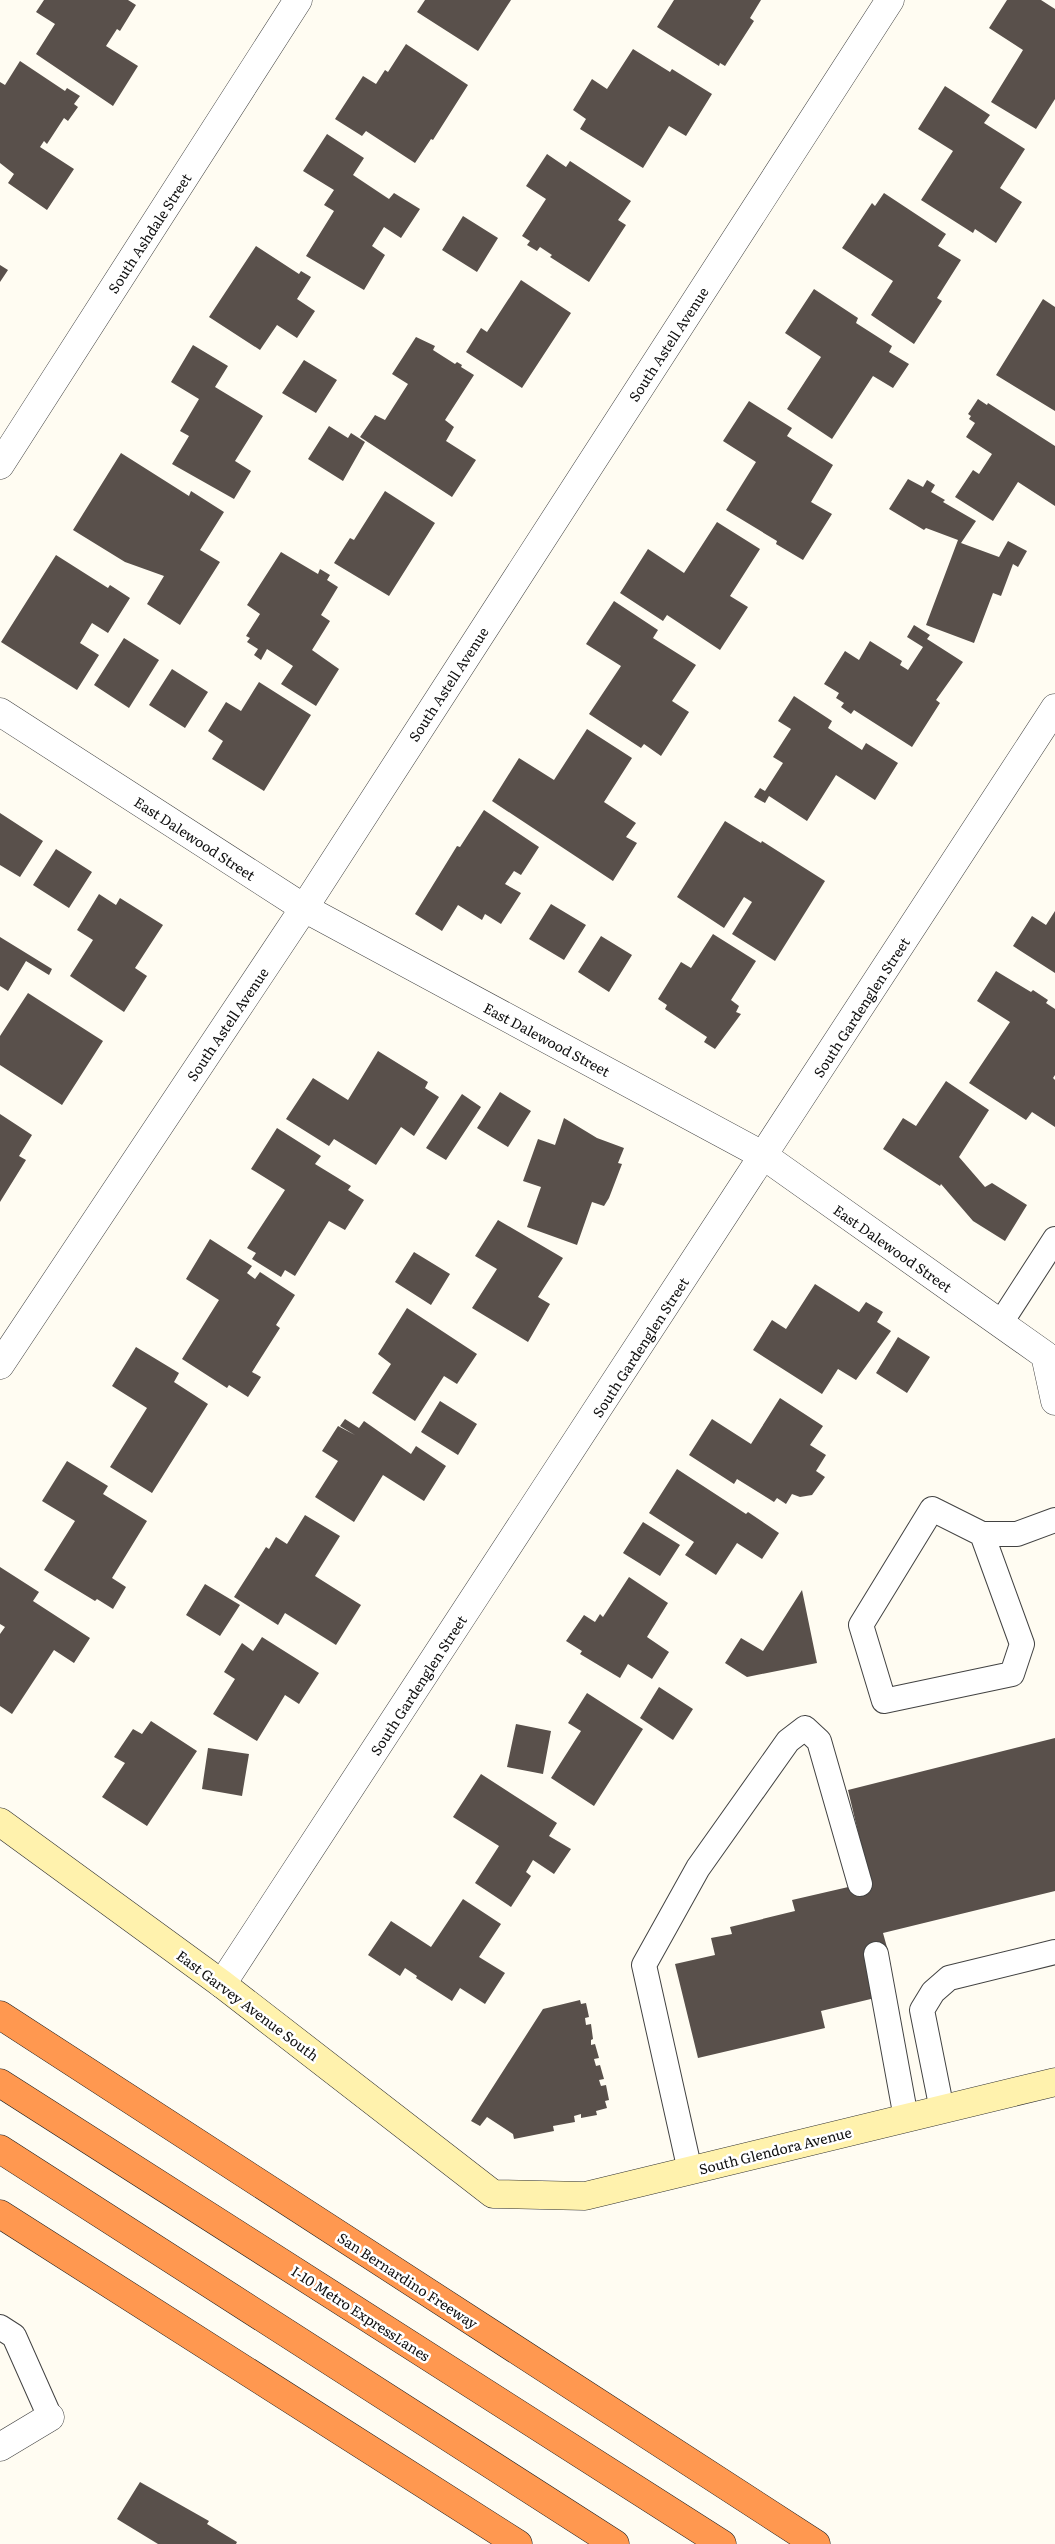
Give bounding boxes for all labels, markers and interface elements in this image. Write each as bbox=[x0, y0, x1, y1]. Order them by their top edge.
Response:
street label: South Ashdale Street bbox=[103, 169, 196, 297]
street label: South Astell Avenue bbox=[623, 283, 713, 405]
street label: South Astell Avenue bbox=[403, 623, 493, 745]
street label: East Dalewood Street bbox=[131, 791, 260, 885]
street label: South Gardenglen Street bbox=[808, 933, 914, 1081]
street label: South Astell Avenue bbox=[181, 963, 273, 1085]
street label: East Dalewood Street bbox=[480, 997, 614, 1081]
street label: East Dalewood Street bbox=[830, 1199, 957, 1297]
street label: South Gardenglen Street bbox=[587, 1273, 693, 1421]
street label: South Gardenglen Street bbox=[365, 1611, 471, 1759]
street label: East Garvey Avenue South bbox=[173, 1945, 323, 2065]
street label: South Glendora Avenue bbox=[697, 2121, 853, 2179]
street label: San Bernardino Freeway bbox=[334, 2227, 483, 2333]
street label: I-10 Metro ExpressLanes bbox=[288, 2261, 434, 2365]

